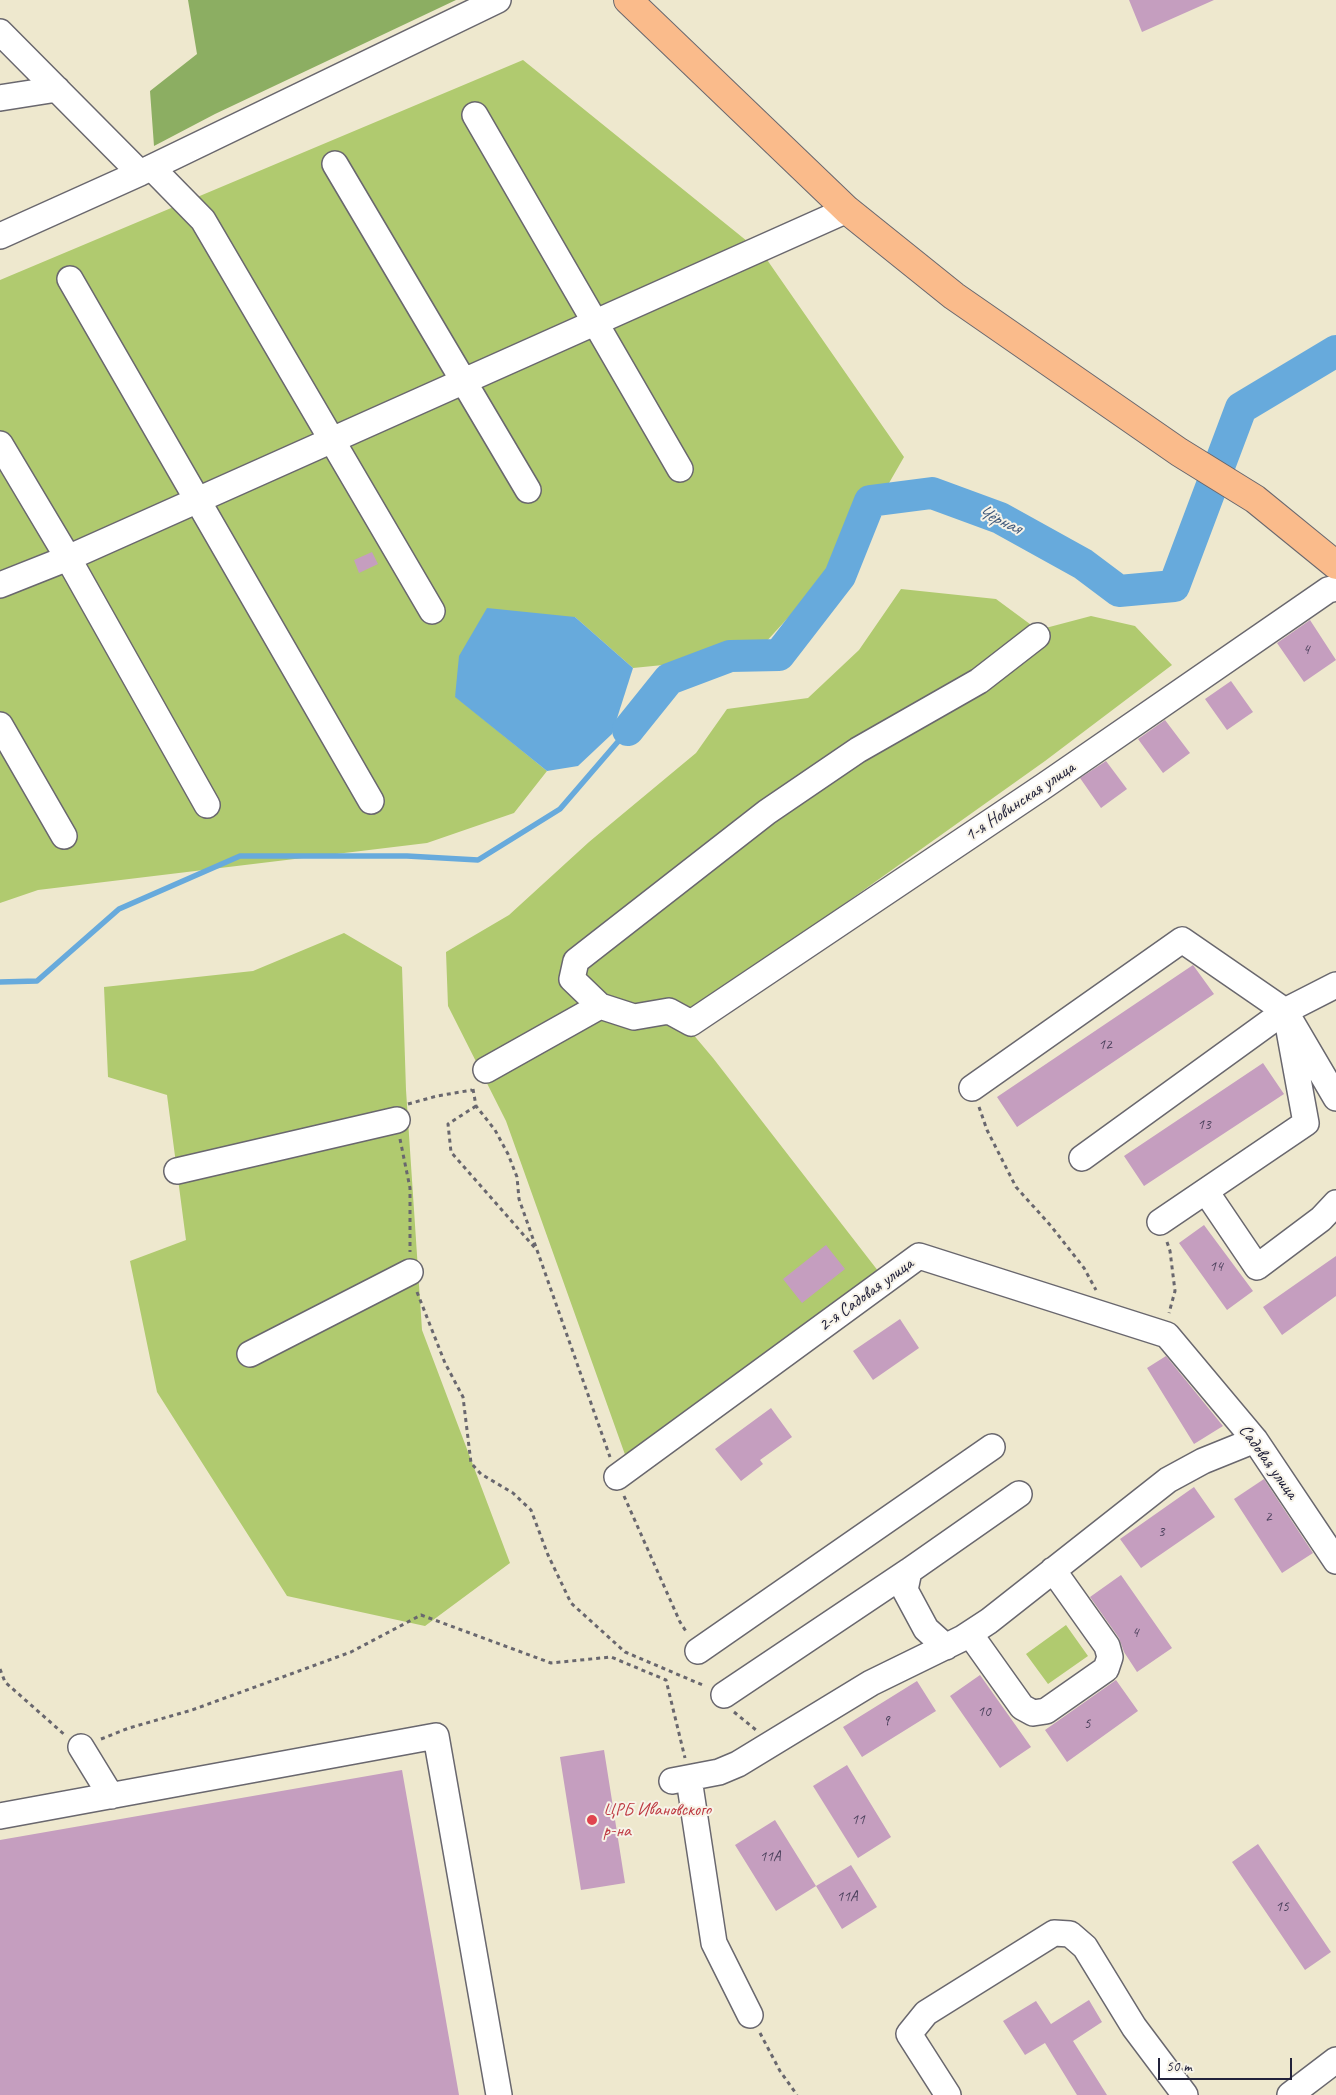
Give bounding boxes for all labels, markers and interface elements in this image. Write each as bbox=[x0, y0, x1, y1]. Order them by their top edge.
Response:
water label: Чёрная bbox=[974, 500, 1024, 540]
house number: 4 bbox=[1303, 641, 1309, 659]
street label: 1-я Новинская улица bbox=[961, 757, 1079, 847]
house number: 12 bbox=[1098, 1036, 1112, 1054]
house number: 13 bbox=[1197, 1116, 1211, 1134]
street label: 2-я Садовая улица bbox=[814, 1253, 918, 1337]
house number: 14 bbox=[1209, 1258, 1223, 1276]
street label: Садовая улица bbox=[1234, 1420, 1302, 1504]
house number: 2 bbox=[1265, 1508, 1271, 1526]
house number: 3 bbox=[1158, 1523, 1164, 1541]
house number: 4 bbox=[1132, 1624, 1138, 1642]
house number: 10 bbox=[977, 1703, 991, 1721]
house number: 9 bbox=[883, 1712, 889, 1730]
house number: 5 bbox=[1084, 1715, 1090, 1733]
place label: ЦРБ Ивановского р-на bbox=[603, 1799, 711, 1842]
house number: 11 bbox=[851, 1811, 865, 1829]
marker: ЦРБ Ивановского р-на bbox=[585, 1813, 599, 1827]
house number: 11А bbox=[759, 1848, 781, 1866]
house number: 11А bbox=[836, 1888, 858, 1906]
house number: 15 bbox=[1275, 1898, 1289, 1916]
scale bar bbox=[1161, 2048, 1295, 2080]
text: 50 m bbox=[1166, 2057, 1192, 2076]

